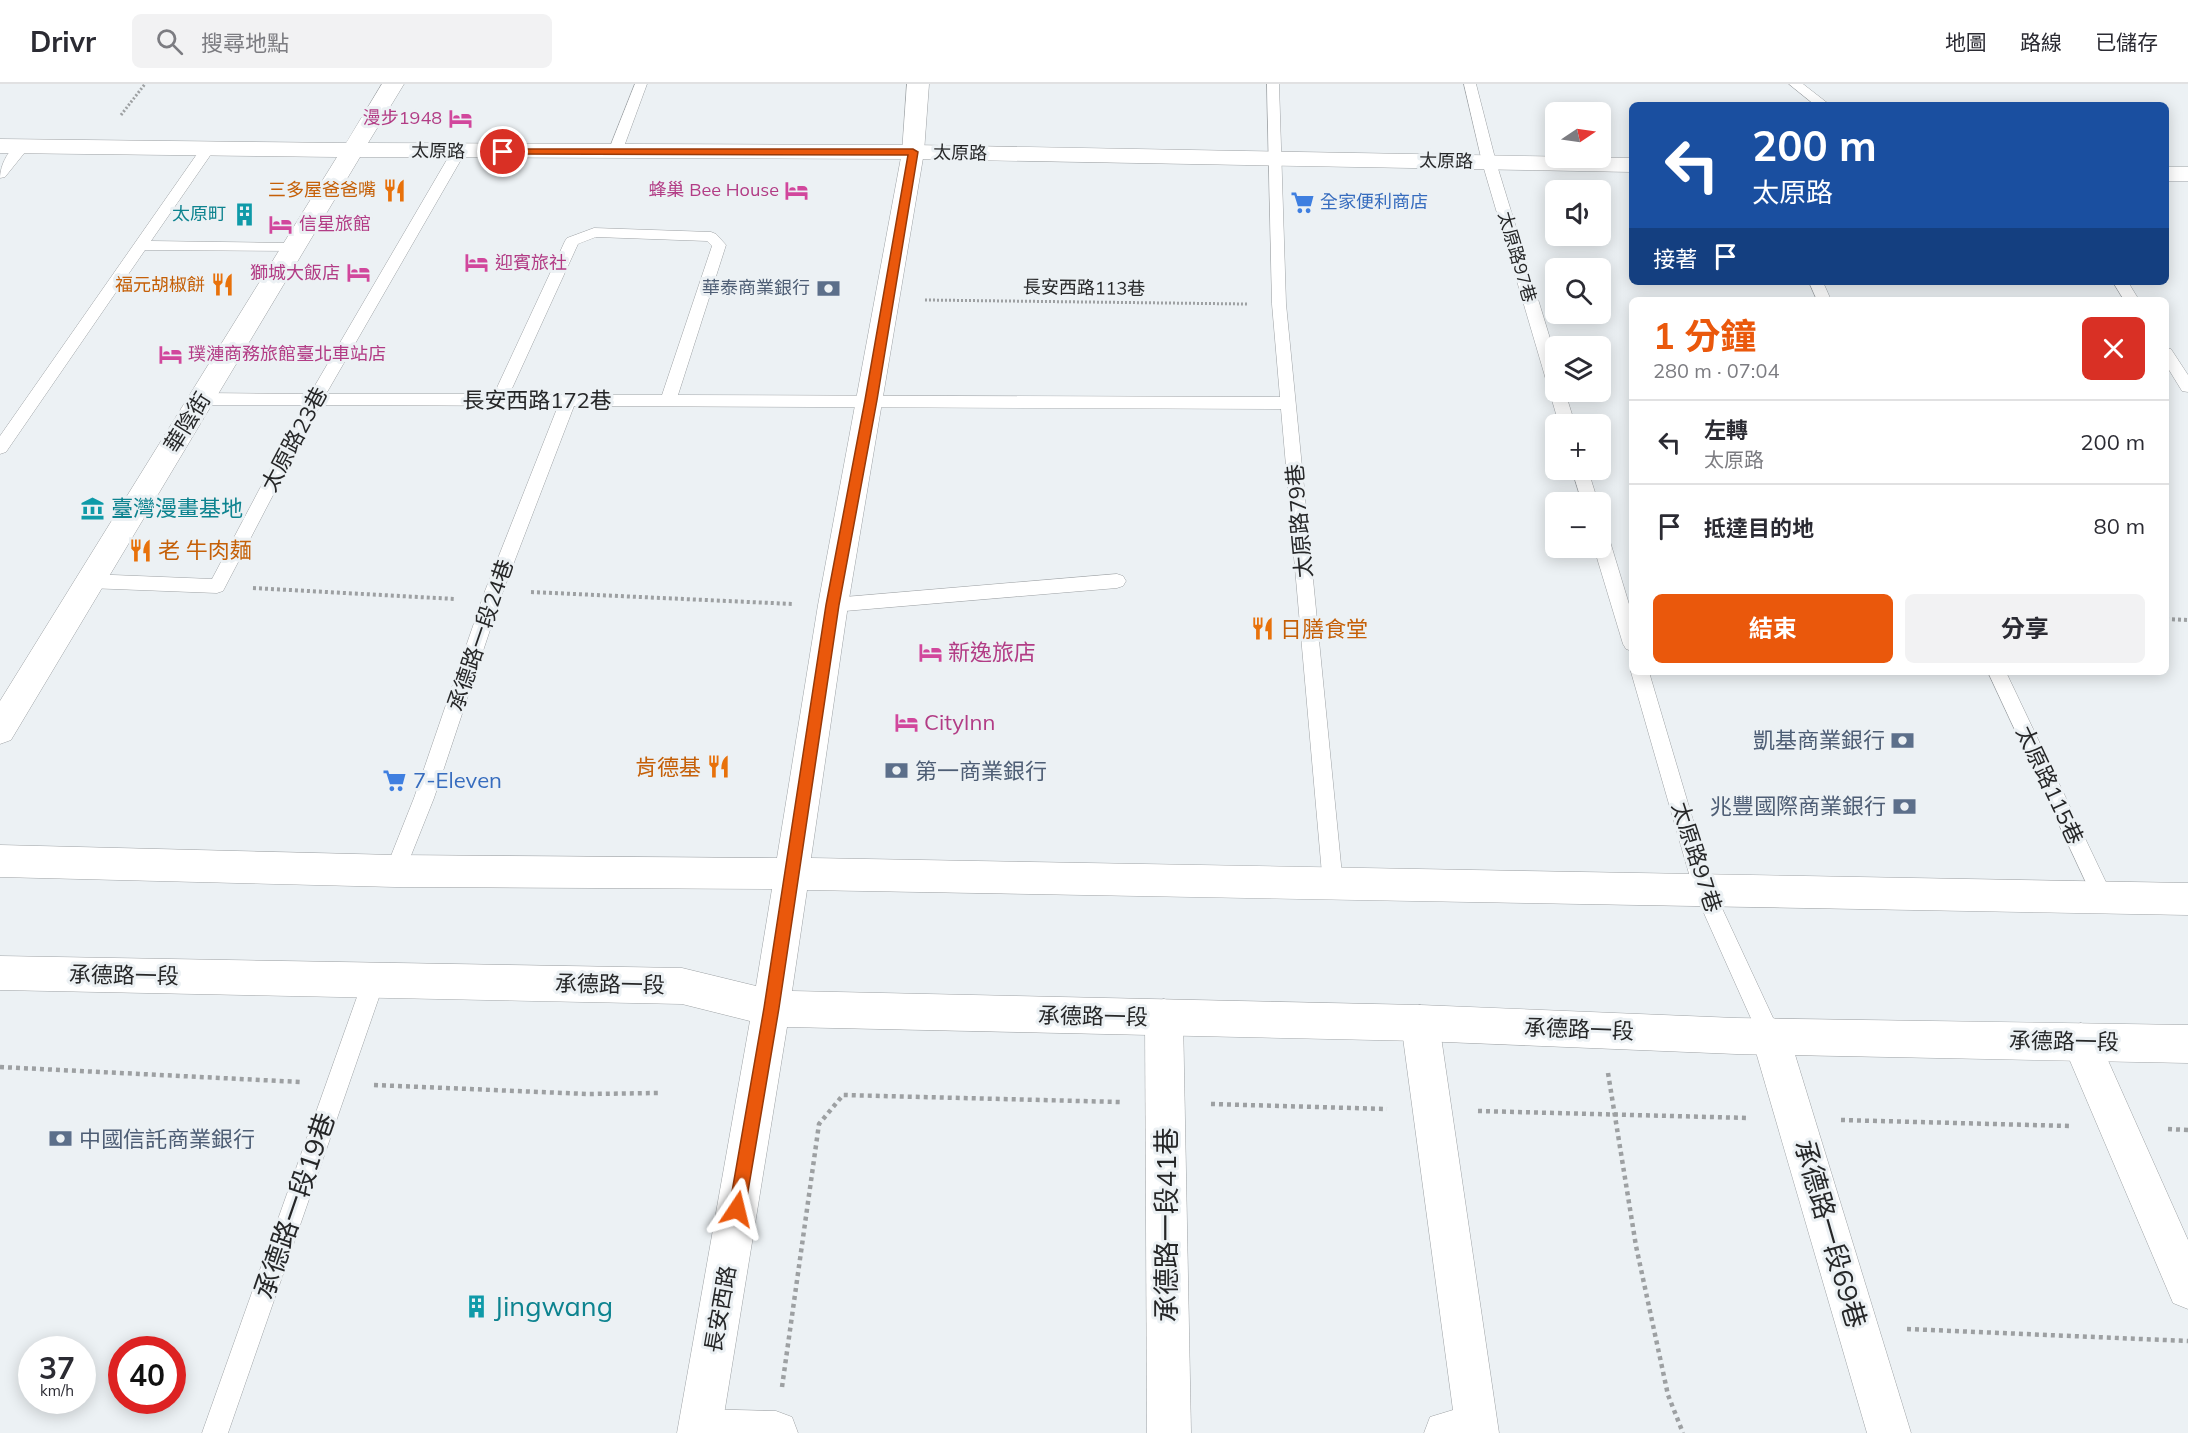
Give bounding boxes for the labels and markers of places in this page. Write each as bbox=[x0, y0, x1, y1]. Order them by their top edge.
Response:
hotel icon: 漫步1948 bbox=[447, 105, 473, 131]
place label: 漫步1948 bbox=[363, 106, 442, 129]
pin bbox=[477, 126, 528, 177]
restaurant icon: 三多屋爸爸嘴 bbox=[381, 177, 407, 203]
hotel icon: 蜂巢 Bee House bbox=[784, 177, 810, 203]
place label: 三多屋爸爸嘴 bbox=[268, 178, 376, 201]
place label: 蜂巢 Bee House bbox=[649, 178, 779, 201]
supermarket icon: 全家便利商店 bbox=[1289, 189, 1315, 215]
place label: 全家便利商店 bbox=[1320, 190, 1428, 213]
building icon: 太原町 bbox=[231, 201, 257, 227]
place label: 太原町 bbox=[172, 202, 226, 225]
hotel icon: 信星旅館 bbox=[268, 211, 294, 237]
place label: 信星旅館 bbox=[299, 212, 371, 235]
hotel icon: 迎賓旅社 bbox=[464, 250, 490, 276]
place label: 迎賓旅社 bbox=[495, 251, 567, 274]
hotel icon: 獅城大飯店 bbox=[345, 260, 371, 286]
place label: 獅城大飯店 bbox=[250, 261, 340, 284]
restaurant icon: 福元胡椒餅 bbox=[210, 272, 236, 298]
place label: 福元胡椒餅 bbox=[115, 273, 205, 296]
bank icon: 華泰商業銀行 bbox=[815, 275, 841, 301]
place label: 華泰商業銀行 bbox=[702, 276, 810, 299]
hotel icon: 璞漣商務旅館臺北車站店 bbox=[157, 341, 183, 367]
place label: 璞漣商務旅館臺北車站店 bbox=[188, 342, 386, 365]
place label: 臺灣漫畫基地 bbox=[111, 494, 243, 522]
museum icon: 臺灣漫畫基地 bbox=[80, 495, 106, 521]
place label: 老 牛肉麺 bbox=[158, 536, 252, 564]
restaurant icon: 老 牛肉麺 bbox=[127, 537, 153, 563]
place label: 日膳食堂 bbox=[1280, 615, 1368, 643]
restaurant icon: 日膳食堂 bbox=[1249, 616, 1275, 642]
place label: 新逸旅店 bbox=[948, 638, 1036, 666]
hotel icon: 新逸旅店 bbox=[917, 639, 943, 665]
place label: CityInn bbox=[924, 708, 995, 736]
hotel icon: CityInn bbox=[893, 709, 919, 735]
place label: 凱基商業銀行 bbox=[1753, 726, 1885, 754]
bank icon: 凱基商業銀行 bbox=[1890, 727, 1916, 753]
place label: 肯德基 bbox=[635, 753, 701, 781]
restaurant icon: 肯德基 bbox=[706, 754, 732, 780]
place label: 第一商業銀行 bbox=[915, 757, 1047, 785]
bank icon: 第一商業銀行 bbox=[884, 758, 910, 784]
place label: 7-Eleven bbox=[413, 766, 502, 794]
supermarket icon: 7-Eleven bbox=[382, 767, 408, 793]
place label: 兆豐國際商業銀行 bbox=[1710, 792, 1886, 820]
bank icon: 兆豐國際商業銀行 bbox=[1891, 793, 1917, 819]
place label: 中國信託商業銀行 bbox=[79, 1125, 255, 1153]
bank icon: 中國信託商業銀行 bbox=[48, 1126, 74, 1152]
place label: Jingwang bbox=[494, 1289, 613, 1323]
building icon: Jingwang bbox=[463, 1294, 489, 1320]

